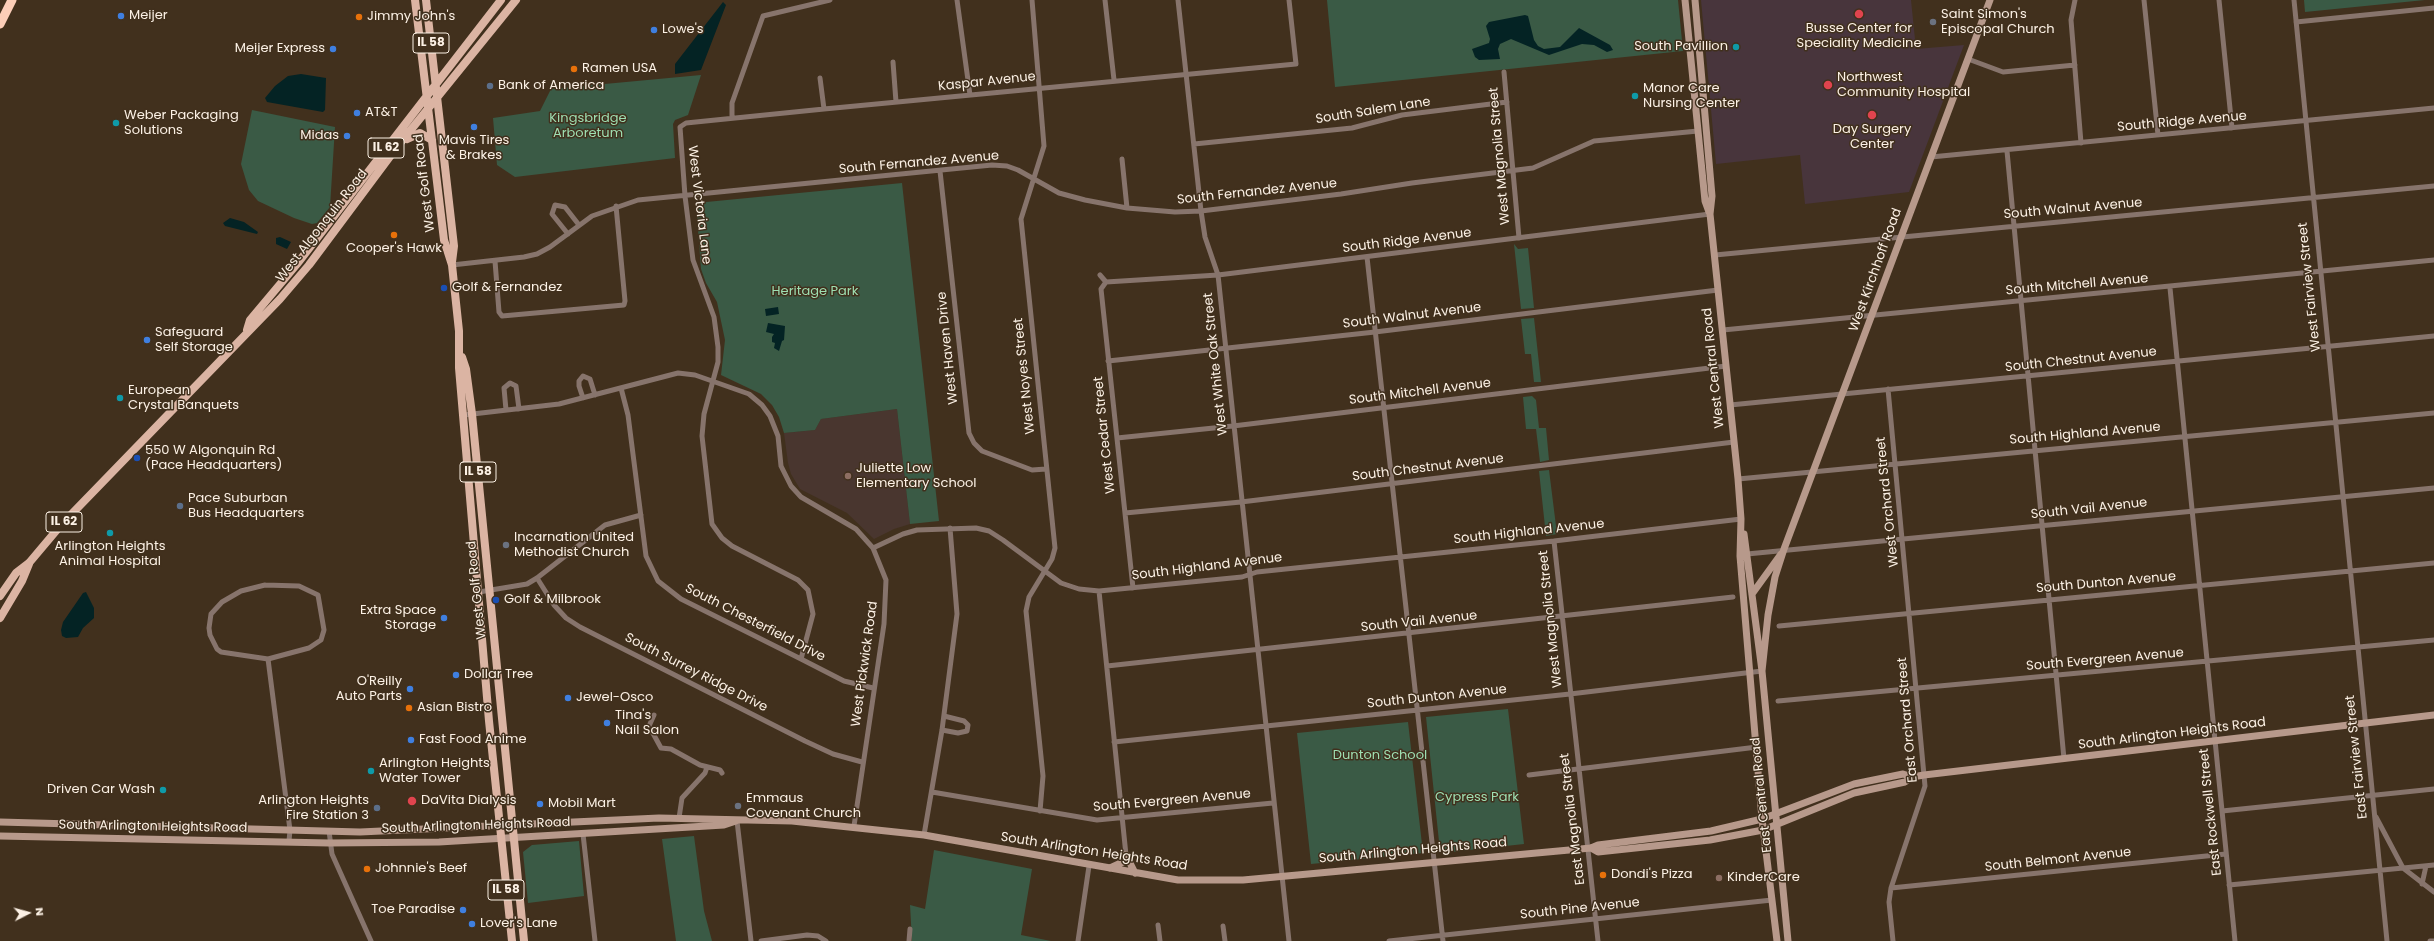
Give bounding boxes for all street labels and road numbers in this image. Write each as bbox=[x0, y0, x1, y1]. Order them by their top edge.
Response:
road number: IL 58 bbox=[413, 33, 449, 53]
street label: Kaspar Avenue bbox=[937, 69, 1037, 95]
street label: West Magnolia Street bbox=[1486, 87, 1514, 225]
street label: South Salem Lane bbox=[1314, 94, 1432, 128]
street label: South Ridge Avenue bbox=[2117, 109, 2247, 135]
street label: West Golf Road bbox=[411, 133, 439, 233]
road number: IL 62 bbox=[368, 138, 404, 158]
street label: West Victoria Lane bbox=[684, 145, 714, 265]
street label: South Fernandez Avenue bbox=[838, 148, 1000, 178]
street label: West Algonquin Road bbox=[273, 166, 371, 286]
street label: South Fernandez Avenue bbox=[1176, 176, 1338, 208]
street label: South Walnut Avenue bbox=[2003, 195, 2143, 223]
street label: West Kirchhoff Road bbox=[1846, 206, 1906, 334]
street label: West Fairview Street bbox=[2295, 222, 2325, 352]
street label: South Ridge Avenue bbox=[1342, 225, 1472, 257]
street label: South Mitchell Avenue bbox=[2005, 271, 2149, 299]
street label: West Haven Drive bbox=[934, 291, 962, 405]
street label: West White Oak Street bbox=[1201, 292, 1231, 436]
street label: South Walnut Avenue bbox=[1342, 300, 1482, 332]
street label: West Central Road bbox=[1700, 307, 1728, 429]
street label: West Noyes Street bbox=[1011, 317, 1039, 435]
street label: South Chestnut Avenue bbox=[2004, 344, 2158, 376]
street label: West Cedar Street bbox=[1091, 376, 1119, 494]
street label: South Mitchell Avenue bbox=[1348, 376, 1492, 408]
street label: South Highland Avenue bbox=[2009, 420, 2161, 448]
street label: West Orchard Street bbox=[1873, 436, 1903, 568]
street label: South Chestnut Avenue bbox=[1351, 451, 1505, 485]
road number: IL 58 bbox=[460, 462, 496, 482]
street label: South Vail Avenue bbox=[2030, 495, 2148, 523]
road number: IL 62 bbox=[46, 512, 82, 532]
street label: South Highland Avenue bbox=[1453, 516, 1605, 548]
street label: West Golf Road bbox=[464, 540, 490, 640]
street label: South Highland Avenue bbox=[1131, 550, 1283, 584]
street label: West Magnolia Street bbox=[1536, 550, 1566, 688]
street label: South Dunton Avenue bbox=[2035, 569, 2177, 597]
street label: South Chesterfield Drive bbox=[682, 581, 828, 665]
street label: West Pickwick Road bbox=[848, 600, 882, 728]
street label: South Vail Avenue bbox=[1360, 608, 1478, 636]
street label: South Surrey Ridge Drive bbox=[622, 630, 770, 716]
street label: South Evergreen Avenue bbox=[2026, 645, 2184, 675]
street label: East Orchard Street bbox=[1895, 657, 1921, 783]
street label: South Dunton Avenue bbox=[1366, 682, 1508, 712]
street label: East Fairview Street bbox=[2343, 694, 2371, 820]
street label: South Arlington Heights Road bbox=[2077, 715, 2267, 753]
street label: East Central Road bbox=[1748, 737, 1776, 853]
street label: East Rockwell Street bbox=[2197, 748, 2225, 876]
street label: East Magnolia Street bbox=[1557, 752, 1589, 886]
street label: South Evergreen Avenue bbox=[1093, 786, 1251, 816]
street label: South Arlington Heights Road bbox=[381, 815, 571, 837]
street label: South Arlington Heights Road bbox=[58, 818, 248, 836]
street label: South Arlington Heights Road bbox=[999, 830, 1189, 874]
street label: South Arlington Heights Road bbox=[1318, 835, 1508, 867]
street label: South Belmont Avenue bbox=[1984, 845, 2132, 875]
road number: IL 58 bbox=[488, 880, 524, 900]
street label: South Pine Avenue bbox=[1519, 895, 1641, 923]

